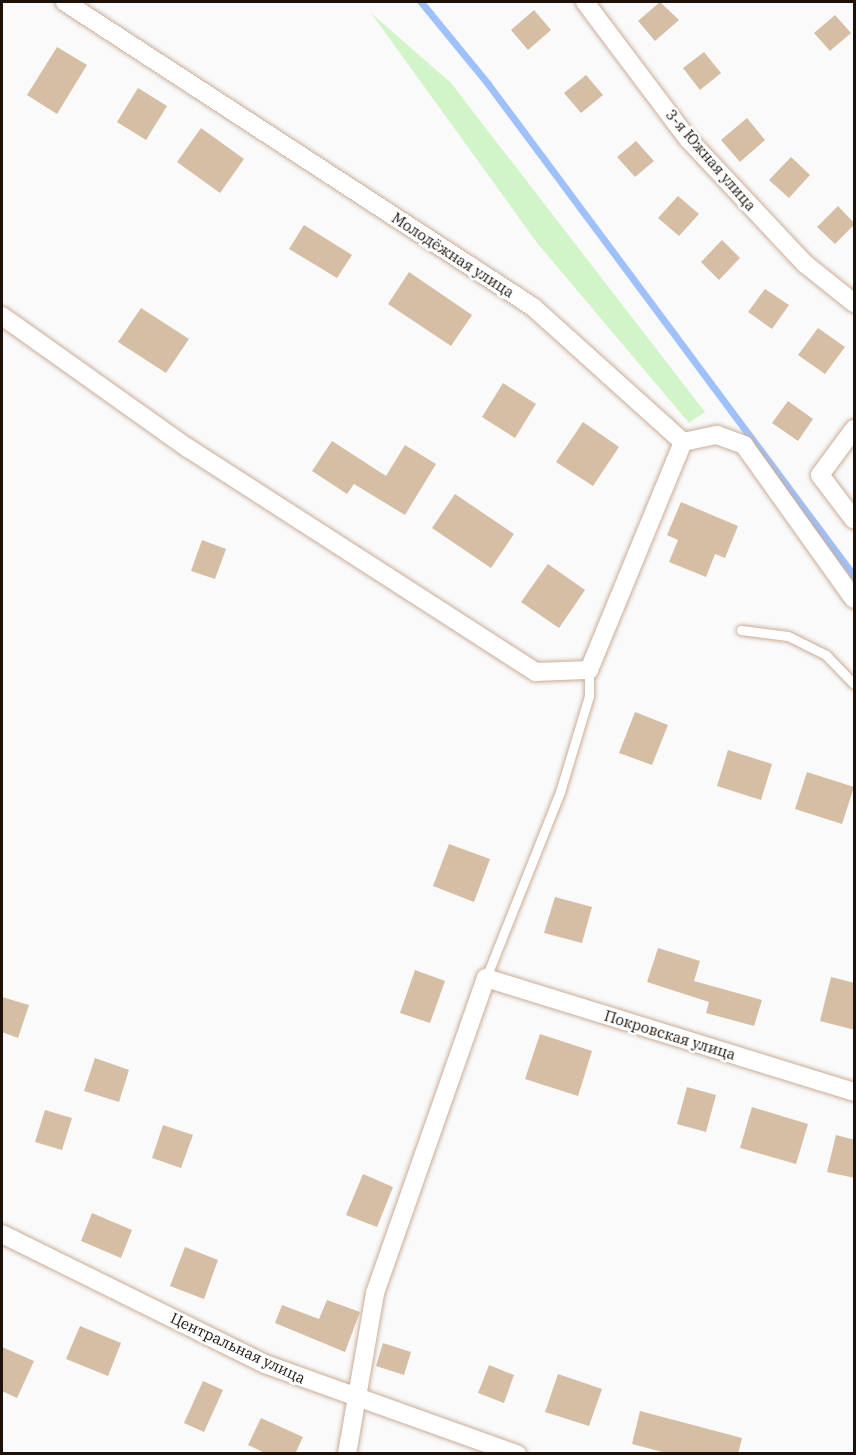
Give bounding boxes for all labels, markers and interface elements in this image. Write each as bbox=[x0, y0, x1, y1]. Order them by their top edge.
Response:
street label: 3-я Южная улица bbox=[662, 106, 760, 214]
street label: Молодёжная улица bbox=[388, 209, 518, 301]
street label: Покровская улица bbox=[602, 1006, 738, 1064]
street label: Центральная улица bbox=[168, 1309, 308, 1387]

